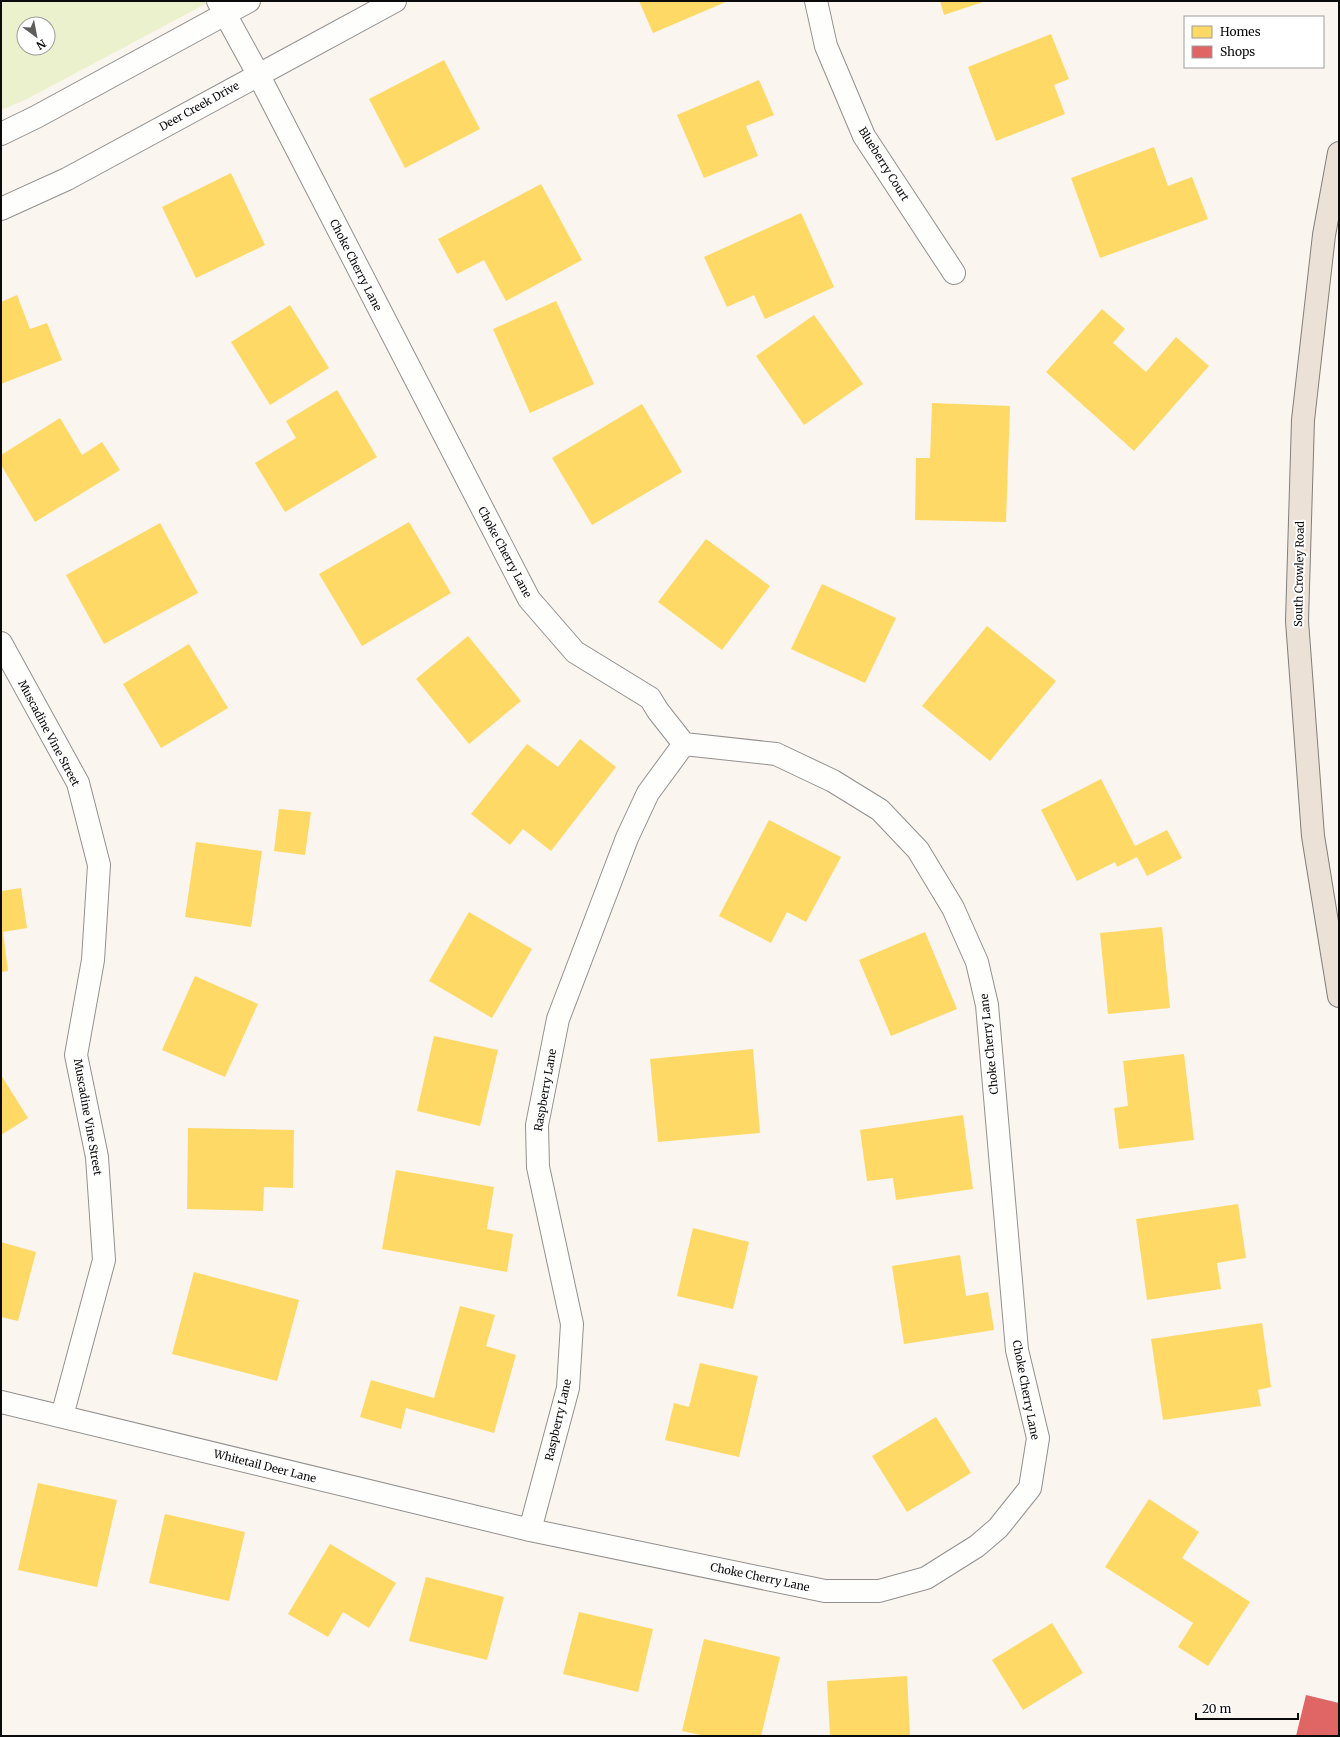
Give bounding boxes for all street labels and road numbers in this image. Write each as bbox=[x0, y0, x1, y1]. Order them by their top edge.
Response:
street label: Deer Creek Drive bbox=[157, 78, 242, 134]
street label: Blueberry Court bbox=[856, 124, 913, 204]
street label: Choke Cherry Lane bbox=[327, 217, 385, 313]
street label: Choke Cherry Lane bbox=[475, 504, 535, 600]
street label: South Crowley Road bbox=[1291, 520, 1307, 627]
street label: Muscadine Vine Street bbox=[15, 678, 83, 789]
street label: Choke Cherry Lane bbox=[977, 993, 1001, 1095]
street label: Raspberry Lane bbox=[531, 1047, 559, 1132]
street label: Muscadine Vine Street bbox=[71, 1058, 105, 1177]
street label: Choke Cherry Lane bbox=[1009, 1339, 1043, 1441]
street label: Raspberry Lane bbox=[542, 1377, 574, 1462]
street label: Whitetail Deer Lane bbox=[211, 1446, 318, 1486]
street label: Choke Cherry Lane bbox=[709, 1560, 811, 1594]

